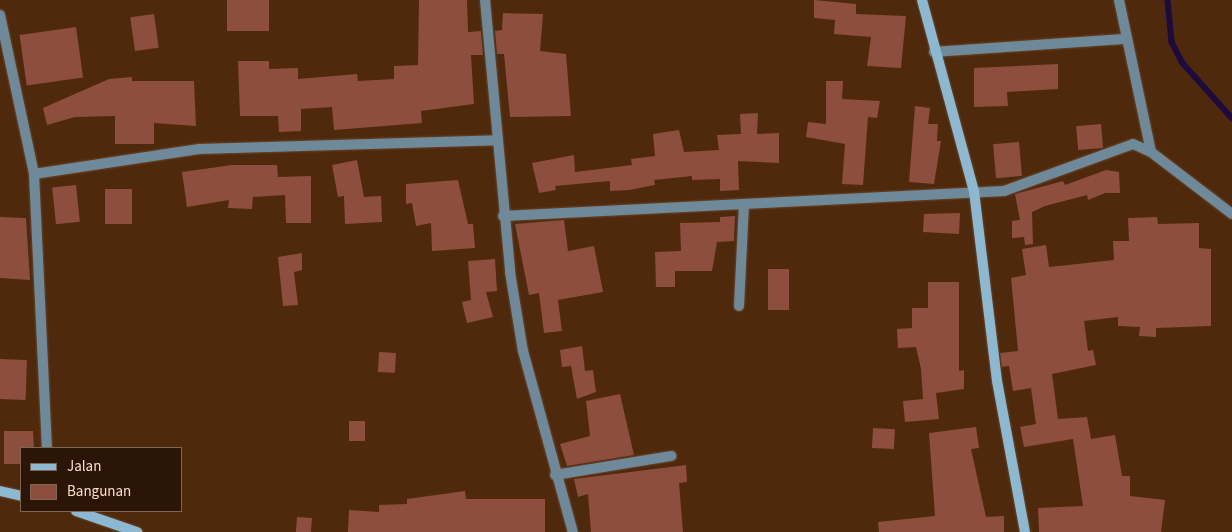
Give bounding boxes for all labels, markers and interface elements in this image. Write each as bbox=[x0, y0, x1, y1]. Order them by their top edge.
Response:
legend bbox=[20, 447, 182, 512]
text: Jalan bbox=[67, 456, 101, 477]
text: Bangunan bbox=[67, 481, 131, 502]

